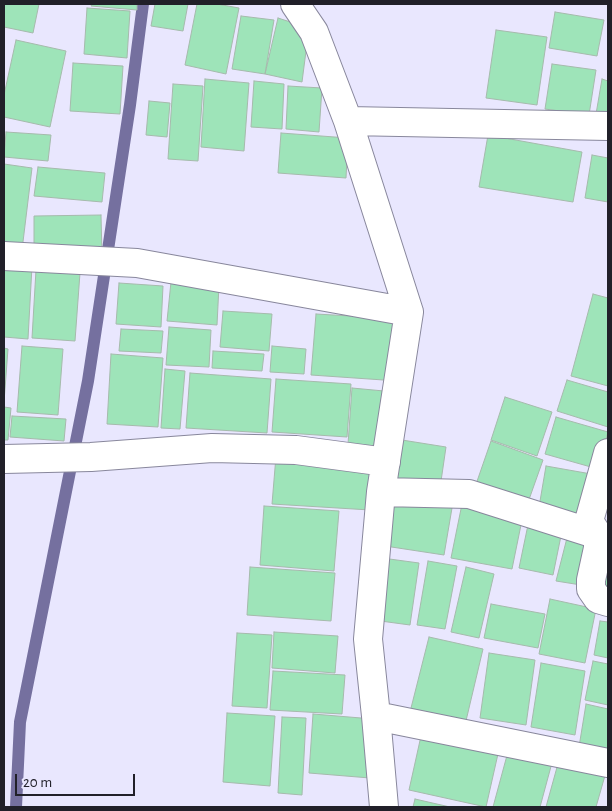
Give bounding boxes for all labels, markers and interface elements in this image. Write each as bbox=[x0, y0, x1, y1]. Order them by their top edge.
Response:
scale bar bbox=[18, 764, 138, 796]
text: 20 m bbox=[23, 775, 52, 790]

